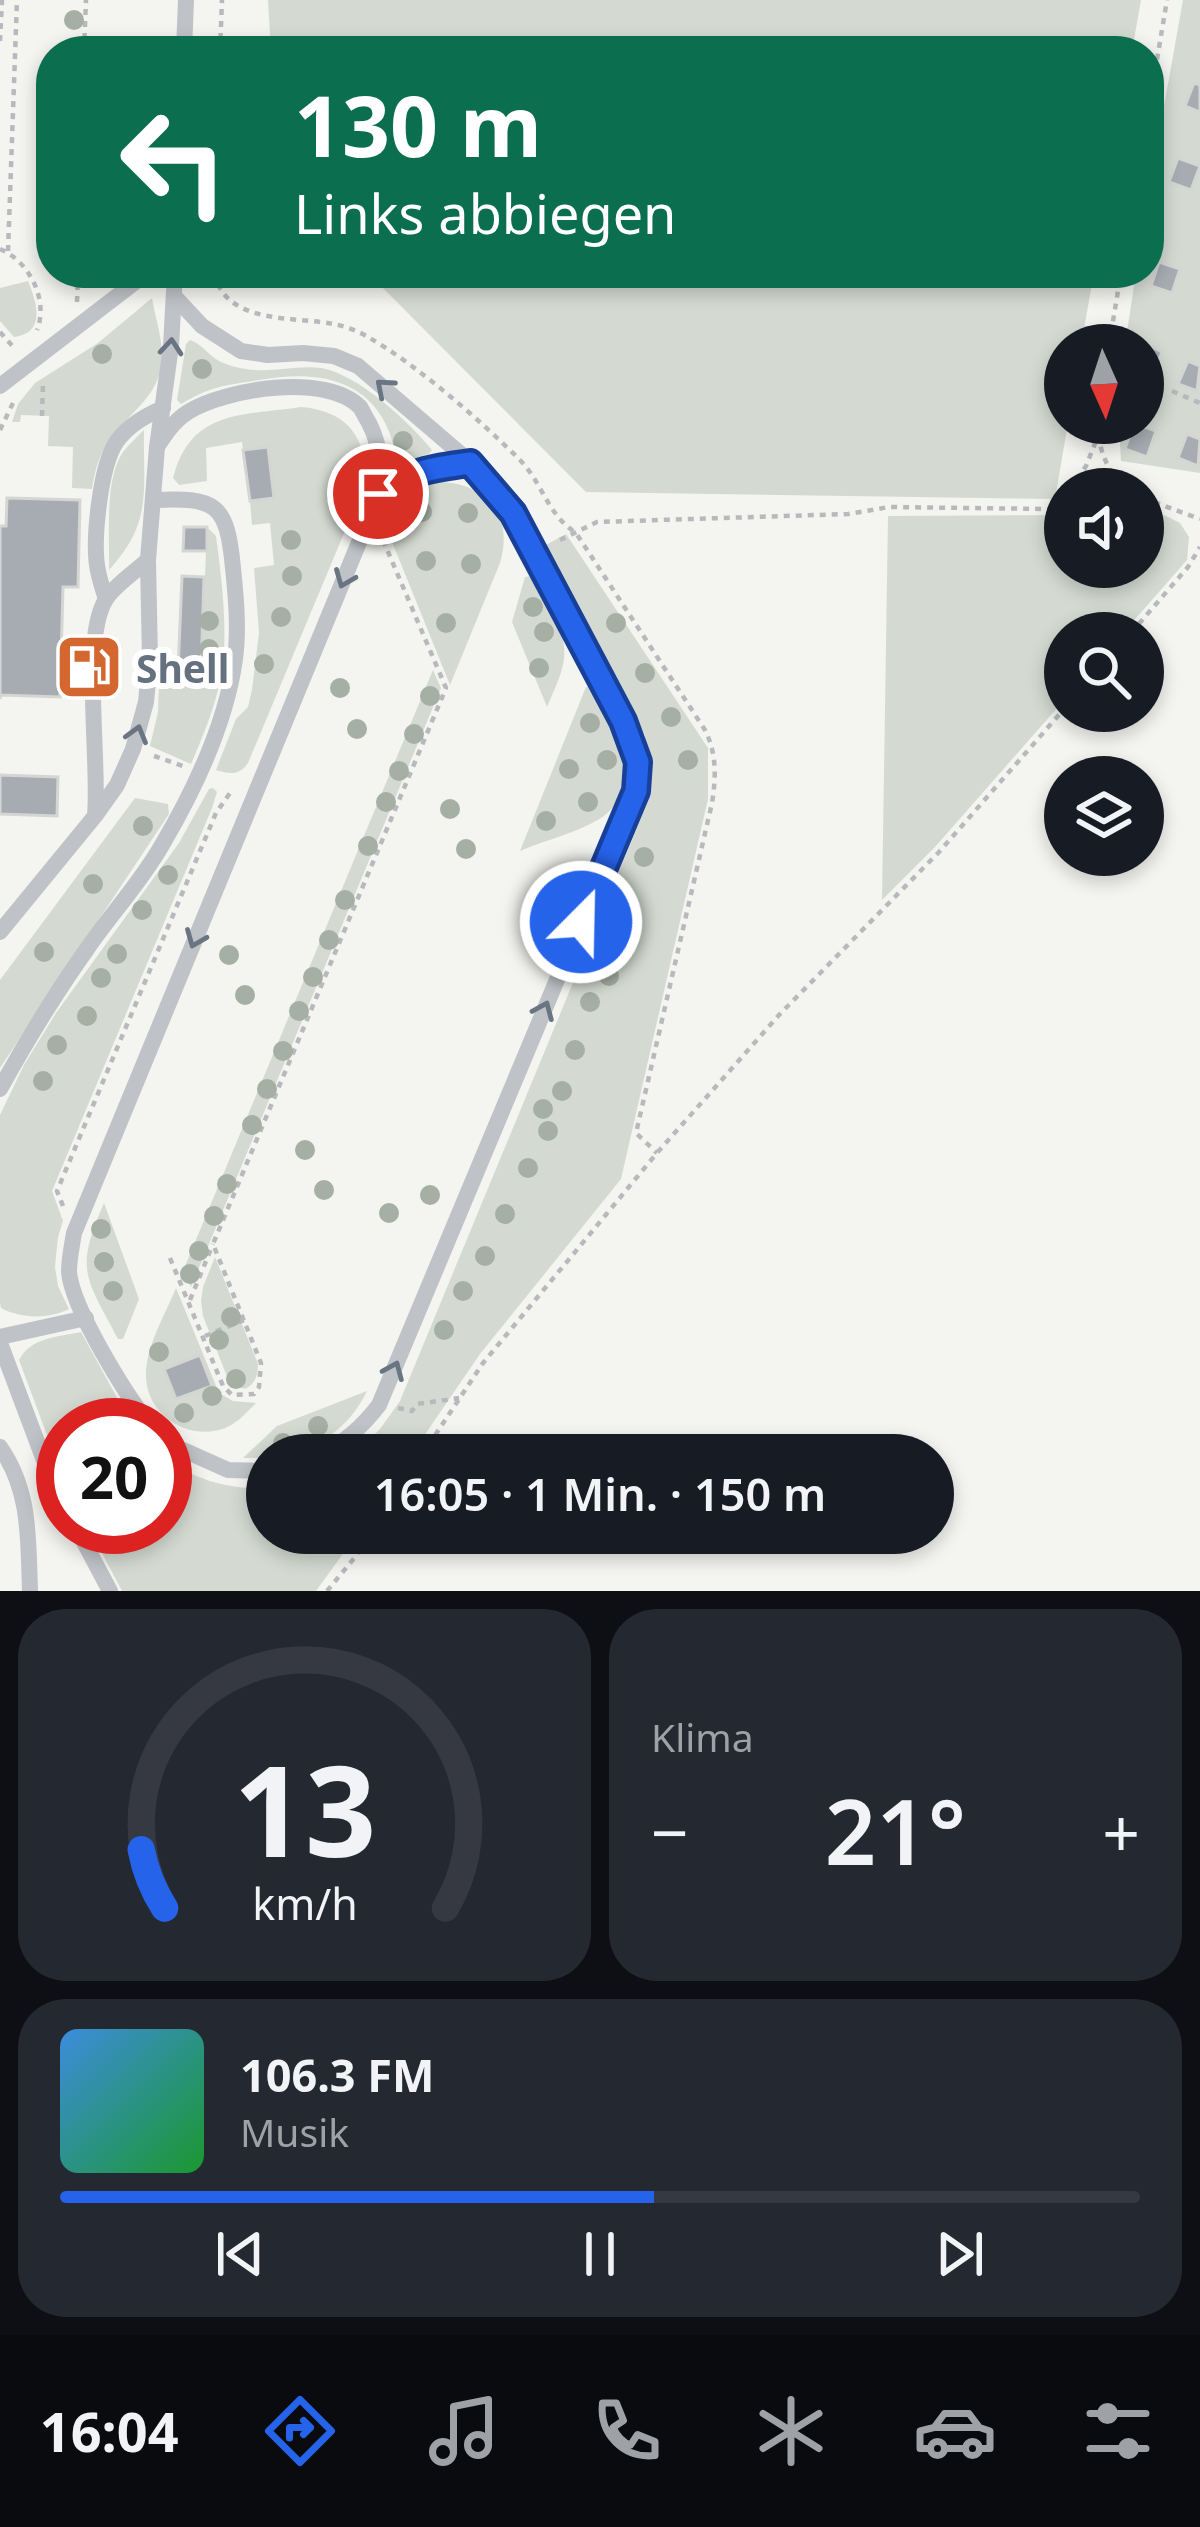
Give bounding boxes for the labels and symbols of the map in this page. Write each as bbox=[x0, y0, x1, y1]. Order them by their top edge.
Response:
north arrow bbox=[1044, 324, 1164, 444]
one-way arrow bbox=[158, 337, 183, 356]
one-way arrow bbox=[376, 380, 398, 401]
pin bbox=[327, 443, 429, 545]
one-way arrow bbox=[334, 567, 358, 588]
fuel station icon: Shell bbox=[54, 632, 124, 702]
place label: Shell bbox=[136, 641, 229, 694]
one-way arrow bbox=[123, 724, 148, 745]
position arrow bbox=[518, 859, 644, 985]
one-way arrow bbox=[185, 928, 209, 949]
one-way arrow bbox=[530, 1000, 554, 1021]
one-way arrow bbox=[380, 1360, 404, 1381]
speed limit sign: 20 bbox=[36, 1398, 192, 1554]

